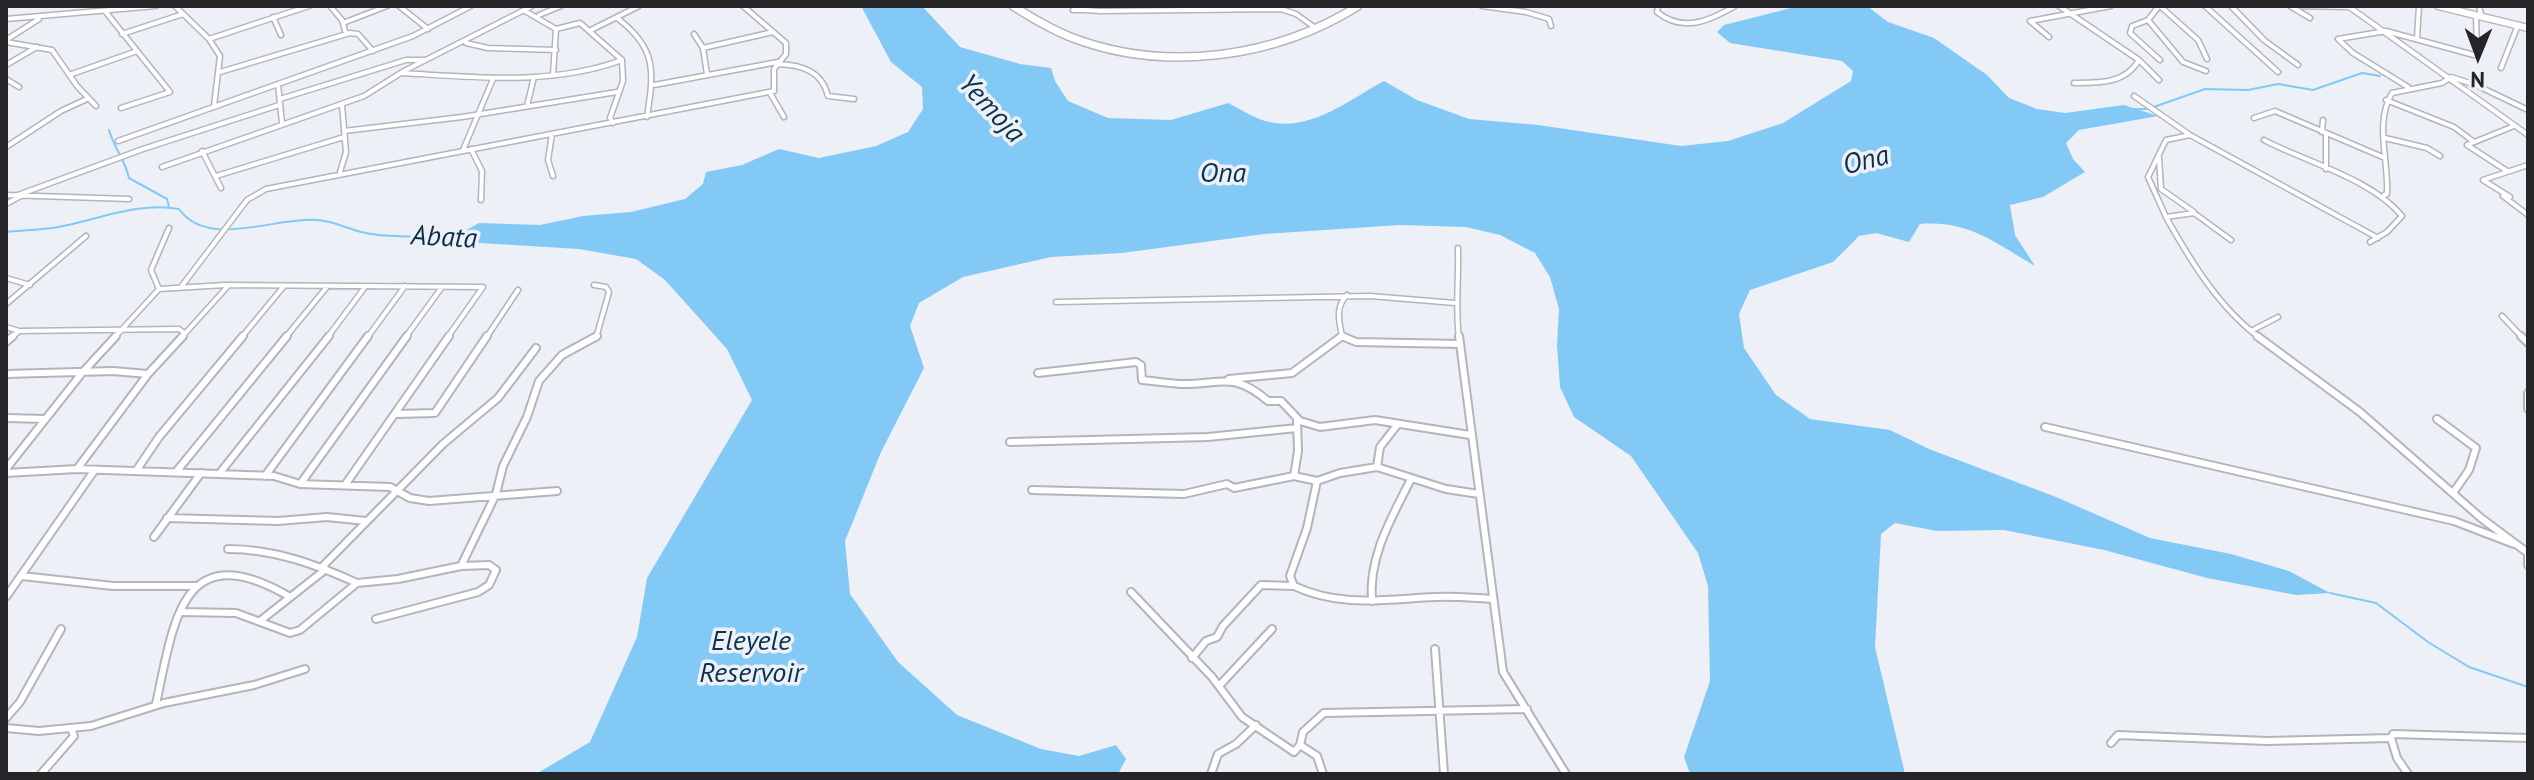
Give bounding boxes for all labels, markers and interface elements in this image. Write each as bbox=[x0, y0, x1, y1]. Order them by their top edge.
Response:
north arrow bbox=[2438, 16, 2518, 96]
text: N bbox=[2470, 66, 2485, 94]
water label: Yemoja bbox=[951, 68, 1031, 150]
water label: Ona bbox=[1839, 139, 1893, 183]
water label: Ona bbox=[1200, 157, 1246, 191]
water label: Abata bbox=[410, 219, 478, 257]
water label: Eleyele Reservoir bbox=[699, 625, 803, 691]

